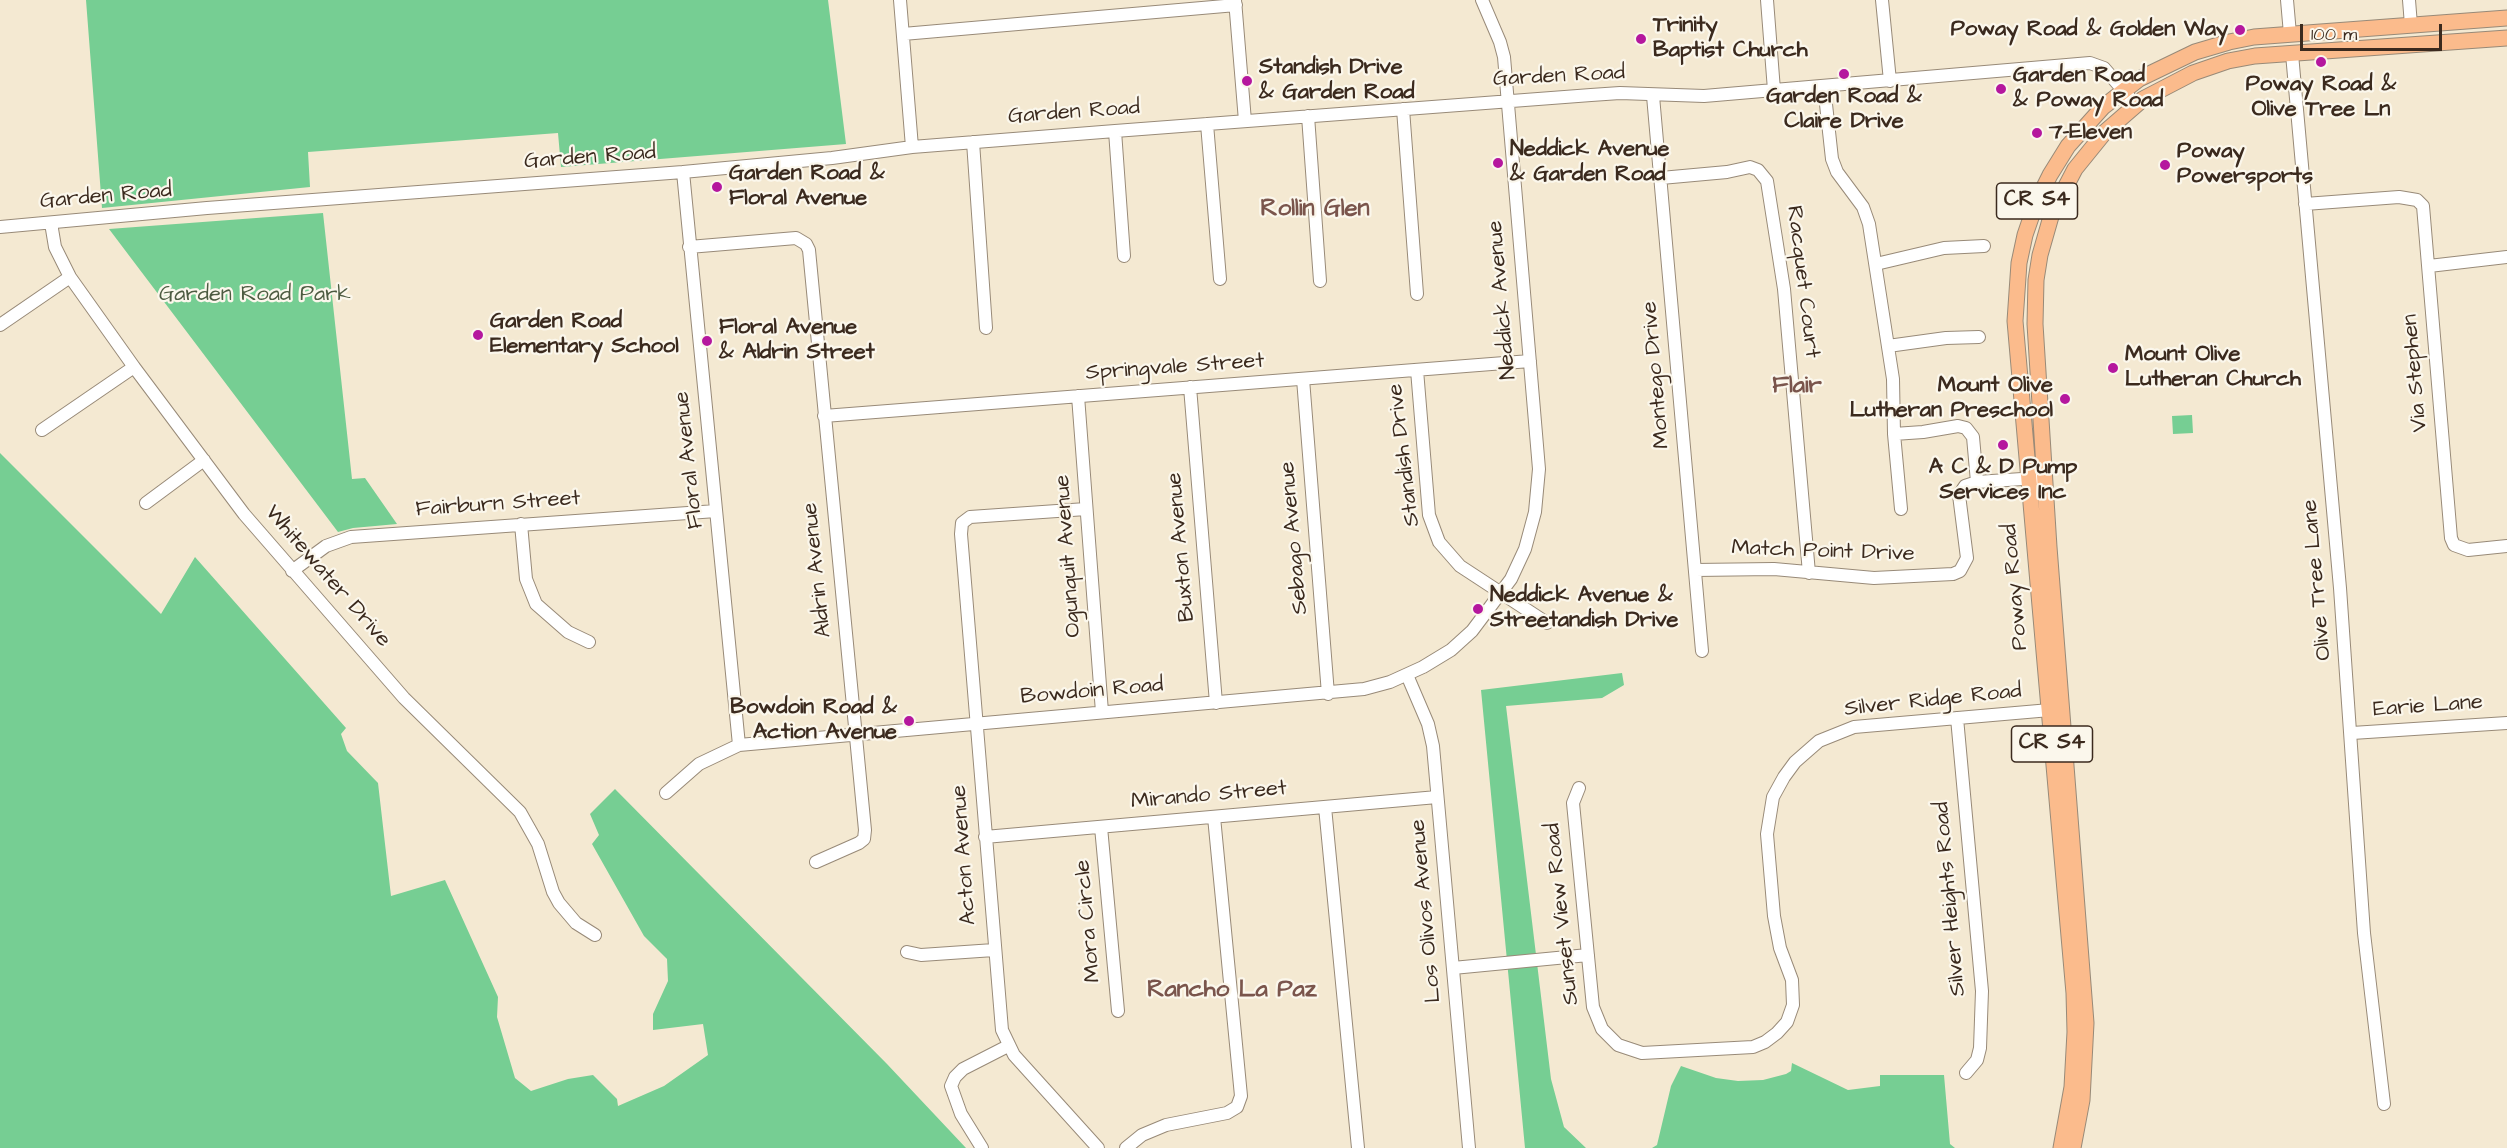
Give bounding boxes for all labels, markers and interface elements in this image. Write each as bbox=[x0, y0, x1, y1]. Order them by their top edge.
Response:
scale bar bbox=[2303, 12, 2446, 50]
place label: Trinity Baptist Church bbox=[1653, 13, 1808, 64]
place label: Poway Road & Golden Way bbox=[1951, 17, 2228, 43]
text: 100 m bbox=[2311, 22, 2357, 47]
marker: Poway Road & Golden Way bbox=[2233, 23, 2247, 37]
marker: Trinity Baptist Church bbox=[1634, 32, 1648, 46]
place label: Standish Drive & Garden Road bbox=[1259, 55, 1415, 106]
marker: Poway Road & Olive Tree Ln bbox=[2314, 55, 2328, 69]
street label: Garden Road bbox=[1492, 60, 1626, 94]
place label: Garden Road & Poway Road bbox=[2013, 63, 2163, 114]
marker: Garden Road & Claire Drive bbox=[1837, 67, 1851, 81]
place label: Poway Road & Olive Tree Ln bbox=[2246, 72, 2396, 124]
marker: Standish Drive & Garden Road bbox=[1240, 74, 1254, 88]
marker: Garden Road & Poway Road bbox=[1994, 82, 2008, 96]
place label: Garden Road & Claire Drive bbox=[1766, 84, 1922, 136]
street label: Garden Road bbox=[1007, 95, 1141, 131]
place label: 7-Eleven bbox=[2049, 120, 2132, 146]
marker: 7-Eleven bbox=[2030, 126, 2044, 140]
place label: Neddick Avenue & Garden Road bbox=[1510, 137, 1669, 188]
place label: Poway Powersports bbox=[2177, 139, 2313, 190]
street label: Garden Road bbox=[523, 140, 657, 176]
marker: Neddick Avenue & Garden Road bbox=[1491, 156, 1505, 170]
marker: Poway Powersports bbox=[2158, 158, 2172, 172]
place label: Garden Road & Floral Avenue bbox=[729, 161, 885, 212]
street label: Garden Road bbox=[39, 178, 173, 216]
marker: Garden Road & Floral Avenue bbox=[710, 180, 724, 194]
road number: CR S4 bbox=[1996, 183, 2078, 219]
district label: Rollin Glen bbox=[1261, 196, 1369, 224]
street label: Racquet Court bbox=[1780, 204, 1824, 360]
street label: Neddick Avenue bbox=[1483, 219, 1523, 381]
park label: Garden Road Park bbox=[159, 282, 351, 308]
street label: Montego Drive bbox=[1637, 300, 1677, 450]
place label: Garden Road Elementary School bbox=[490, 309, 679, 360]
street label: Via Stephen bbox=[2398, 313, 2434, 433]
place label: Floral Avenue & Aldrin Street bbox=[719, 315, 875, 366]
marker: Garden Road Elementary School bbox=[471, 328, 485, 342]
marker: Floral Avenue & Aldrin Street bbox=[700, 334, 714, 348]
place label: Mount Olive Lutheran Church bbox=[2125, 342, 2301, 394]
street label: Springvale Street bbox=[1085, 349, 1265, 387]
marker: Mount Olive Lutheran Church bbox=[2106, 361, 2120, 375]
district label: Flair bbox=[1772, 373, 1822, 401]
place label: Mount Olive Lutheran Preschool bbox=[1850, 373, 2053, 424]
street label: Standish Drive bbox=[1383, 382, 1427, 528]
street label: Floral Avenue bbox=[670, 390, 710, 530]
marker: Mount Olive Lutheran Preschool bbox=[2058, 392, 2072, 406]
marker: A C & D Pump Services Inc bbox=[1996, 438, 2010, 452]
place label: A C & D Pump Services Inc bbox=[1929, 455, 2077, 506]
street label: Sebago Avenue bbox=[1275, 460, 1315, 616]
street label: Buxton Avenue bbox=[1162, 471, 1202, 623]
street label: Ogunquit Avenue bbox=[1050, 474, 1088, 638]
street label: Fairburn Street bbox=[415, 486, 581, 524]
street label: Olive Tree Lane bbox=[2298, 498, 2338, 662]
street label: Whitewater Drive bbox=[258, 501, 396, 653]
street label: Aldrin Avenue bbox=[798, 501, 838, 639]
street label: Poway Road bbox=[1997, 523, 2035, 651]
street label: Match Point Drive bbox=[1731, 536, 1915, 568]
place label: Neddick Avenue & Streetandish Drive bbox=[1490, 583, 1678, 634]
marker: Neddick Avenue & Streetandish Drive bbox=[1471, 602, 1485, 616]
street label: Bowdoin Road bbox=[1020, 673, 1164, 711]
street label: Silver Ridge Road bbox=[1843, 679, 2023, 723]
street label: Earie Lane bbox=[2372, 690, 2484, 724]
place label: Bowdoin Road & Action Avenue bbox=[730, 695, 897, 746]
marker: Bowdoin Road & Action Avenue bbox=[902, 714, 916, 728]
road number: CR S4 bbox=[2012, 726, 2092, 762]
street label: Mirando Street bbox=[1130, 776, 1288, 816]
street label: Acton Avenue bbox=[947, 784, 983, 926]
street label: Silver Heights Road bbox=[1929, 801, 1973, 997]
street label: Los Olivos Avenue bbox=[1406, 818, 1448, 1004]
street label: Sunset View Road bbox=[1540, 822, 1586, 1006]
street label: Mora Circle bbox=[1070, 859, 1108, 983]
district label: Rancho La Paz bbox=[1147, 977, 1317, 1005]

